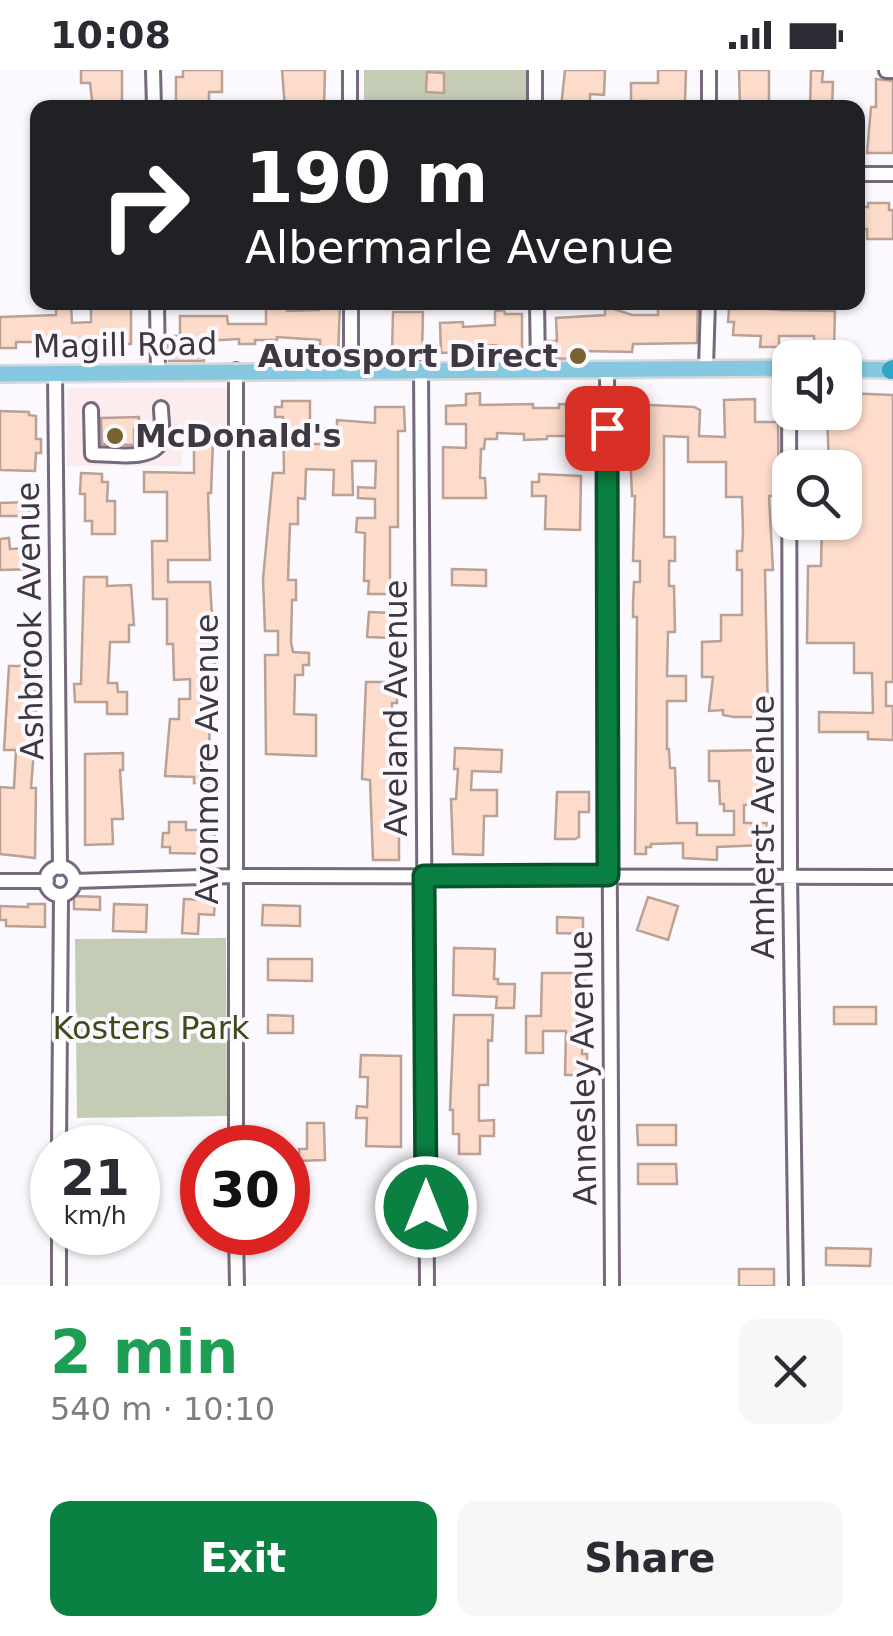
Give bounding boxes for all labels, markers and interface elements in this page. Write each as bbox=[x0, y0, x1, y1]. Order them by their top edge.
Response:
text: 10:08 bbox=[50, 13, 171, 57]
text: 190 m bbox=[245, 137, 488, 219]
icon: right bbox=[80, 140, 210, 270]
text: Albermarle Avenue bbox=[245, 221, 674, 274]
street label: Magill Road bbox=[32, 324, 218, 366]
place label: Autosport Direct bbox=[258, 337, 558, 375]
map controls bbox=[772, 340, 862, 540]
button: sound bbox=[772, 340, 862, 430]
marker: Autosport Direct bbox=[567, 345, 589, 367]
pin bbox=[565, 386, 650, 471]
icon: arrive bbox=[580, 401, 635, 456]
place label: McDonald's bbox=[135, 417, 341, 455]
marker: McDonald's bbox=[104, 425, 126, 447]
button: search bbox=[772, 450, 862, 540]
street label: Ashbrook Avenue bbox=[9, 482, 51, 760]
street label: Aveland Avenue bbox=[377, 580, 415, 836]
street label: Avonmore Avenue bbox=[188, 614, 226, 904]
street label: Amherst Avenue bbox=[744, 695, 782, 959]
street label: Annesley Avenue bbox=[562, 930, 604, 1206]
park label: Kosters Park bbox=[52, 1009, 250, 1047]
speed limit sign: 30 bbox=[180, 1125, 310, 1255]
text: 21 bbox=[60, 1149, 130, 1207]
position arrow bbox=[374, 1155, 478, 1259]
text: km/h bbox=[63, 1201, 127, 1230]
text: 2 min bbox=[50, 1317, 238, 1387]
button: close bbox=[738, 1319, 843, 1424]
text: 540 m · 10:10 bbox=[50, 1390, 275, 1428]
button: Exit bbox=[50, 1501, 437, 1616]
button: Share bbox=[457, 1501, 843, 1616]

